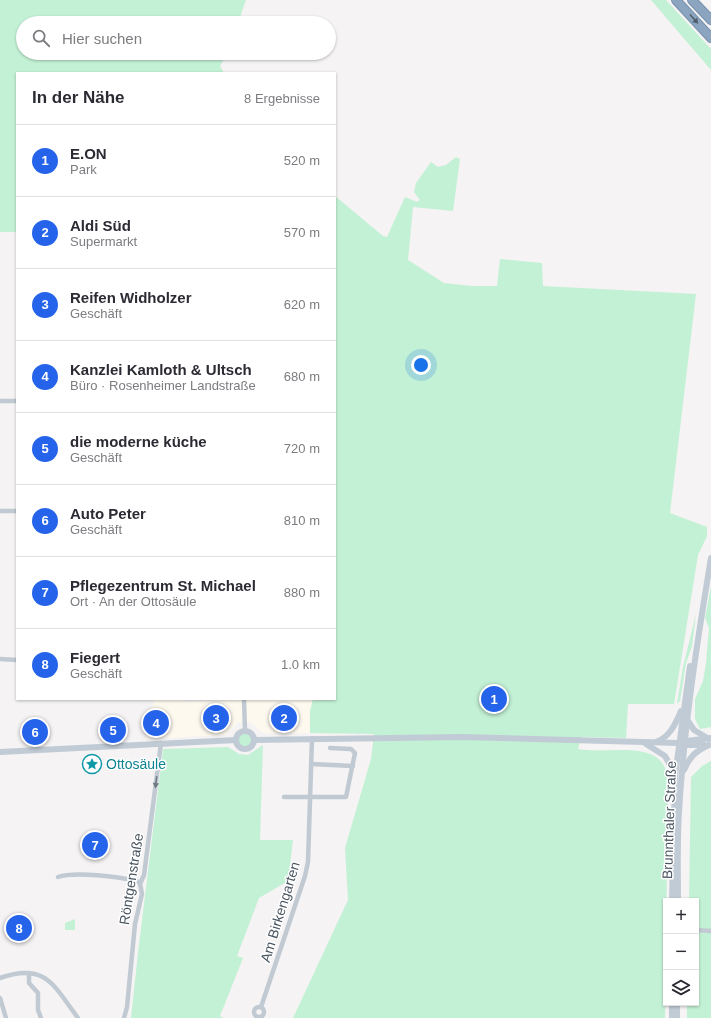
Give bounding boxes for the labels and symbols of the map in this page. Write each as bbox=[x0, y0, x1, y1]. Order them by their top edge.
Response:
one-way arrow bbox=[689, 14, 698, 24]
your location bbox=[411, 355, 431, 375]
pin: 1 bbox=[481, 684, 507, 714]
pin: 3 bbox=[203, 703, 229, 733]
pin: 2 bbox=[271, 703, 297, 733]
pin: 4 bbox=[143, 708, 169, 738]
pin: 5 bbox=[100, 715, 126, 745]
pin: 6 bbox=[22, 717, 48, 747]
place icon: Ottosäule bbox=[81, 753, 103, 775]
place label: Ottosäule bbox=[106, 756, 166, 772]
street label: Brunnthaler Straße bbox=[659, 760, 679, 879]
one-way arrow bbox=[153, 776, 160, 788]
pin: 7 bbox=[82, 830, 108, 860]
street label: Röntgenstraße bbox=[116, 832, 146, 926]
street label: Am Birkengarten bbox=[257, 860, 303, 964]
pin: 8 bbox=[6, 913, 32, 943]

